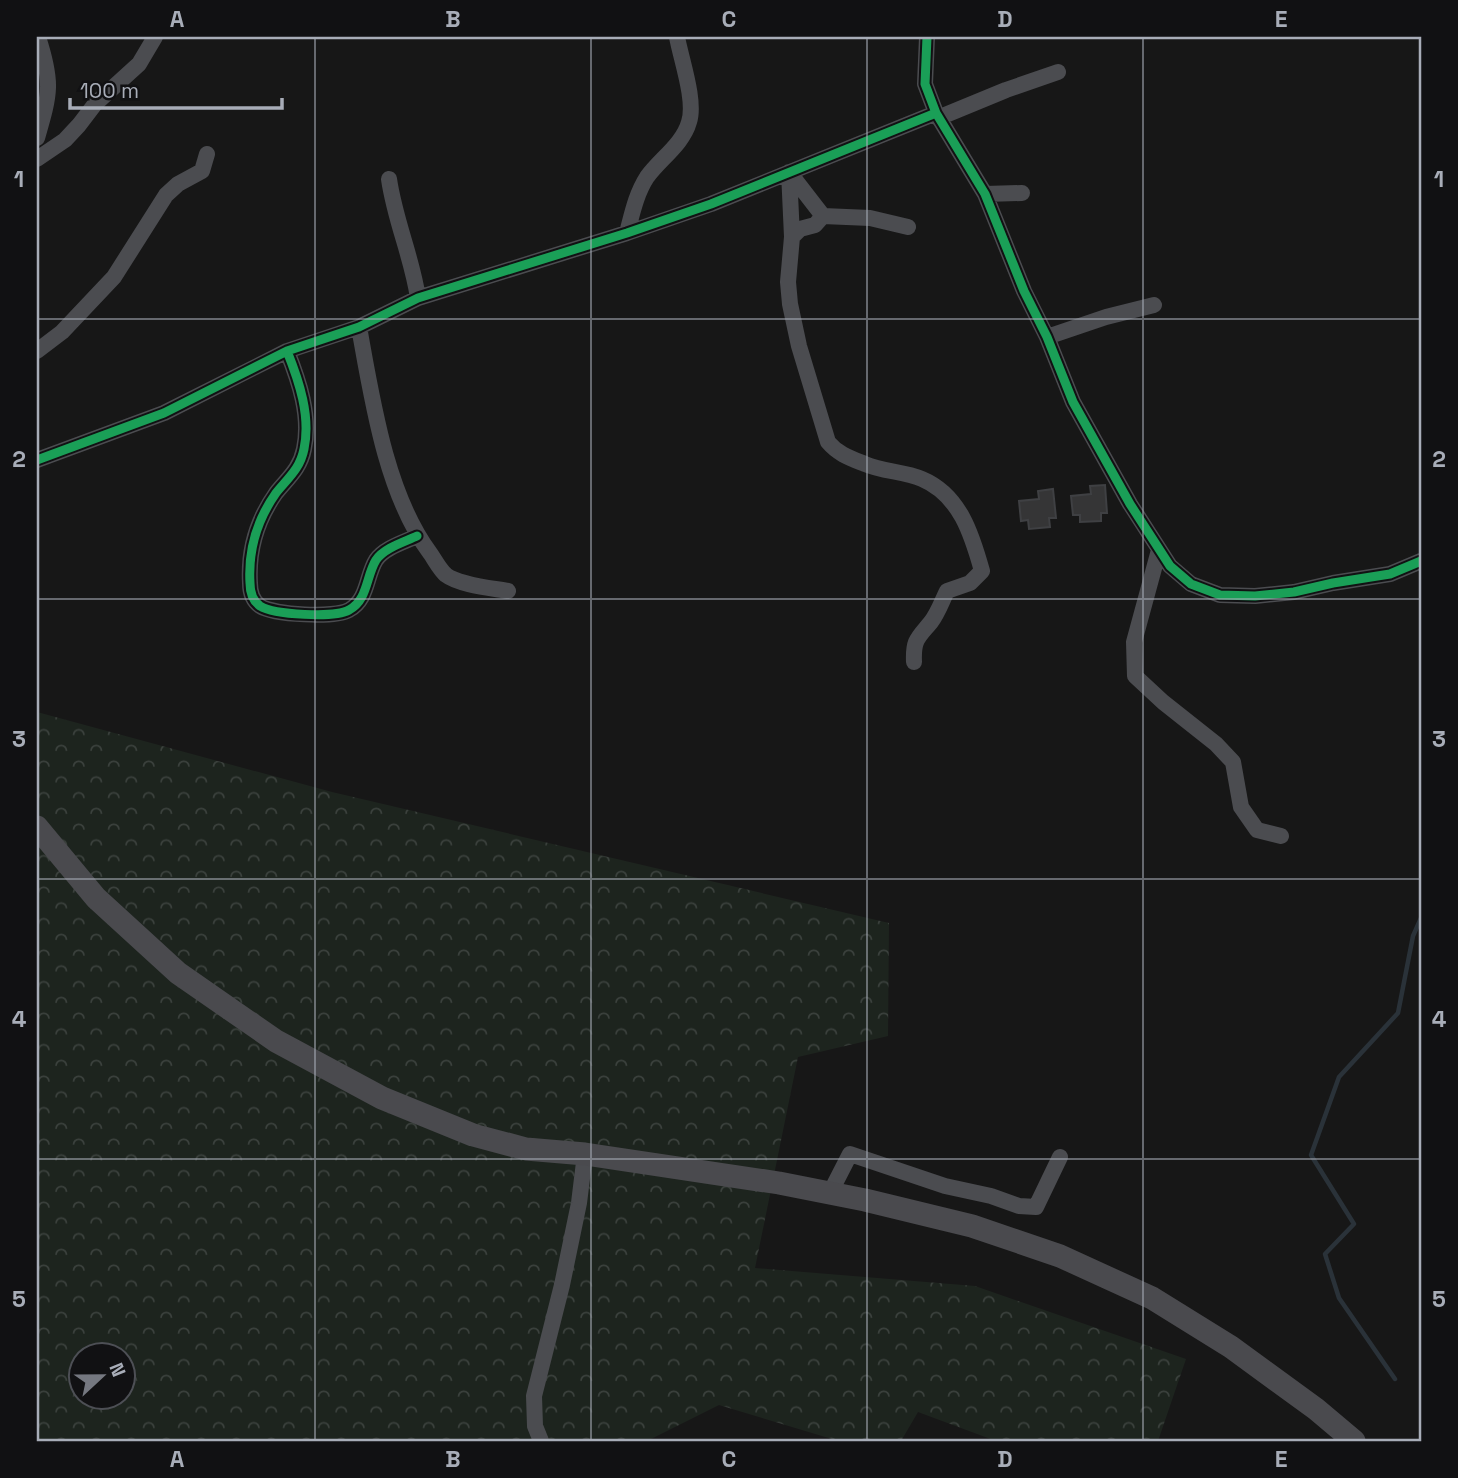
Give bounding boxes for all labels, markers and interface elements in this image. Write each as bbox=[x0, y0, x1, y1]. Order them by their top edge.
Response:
text: A bbox=[170, 4, 185, 34]
text: B bbox=[445, 4, 461, 34]
text: C bbox=[722, 4, 736, 34]
text: D bbox=[997, 4, 1013, 34]
text: E bbox=[1275, 4, 1287, 34]
scale bar bbox=[70, 66, 282, 110]
text: 100 m bbox=[80, 77, 139, 104]
text: 1 bbox=[14, 164, 24, 194]
text: 1 bbox=[1434, 164, 1444, 194]
text: 2 bbox=[12, 444, 26, 474]
text: 2 bbox=[1432, 444, 1446, 474]
text: 3 bbox=[12, 724, 26, 754]
text: 3 bbox=[1432, 724, 1446, 754]
text: 4 bbox=[12, 1004, 27, 1034]
text: 4 bbox=[1432, 1004, 1447, 1034]
text: 5 bbox=[12, 1284, 26, 1314]
text: 5 bbox=[1432, 1284, 1446, 1314]
north arrow bbox=[66, 1342, 136, 1412]
text: N bbox=[103, 1359, 131, 1380]
text: A bbox=[170, 1444, 185, 1474]
text: B bbox=[445, 1444, 461, 1474]
text: C bbox=[722, 1444, 736, 1474]
text: D bbox=[997, 1444, 1013, 1474]
text: E bbox=[1275, 1444, 1287, 1474]

